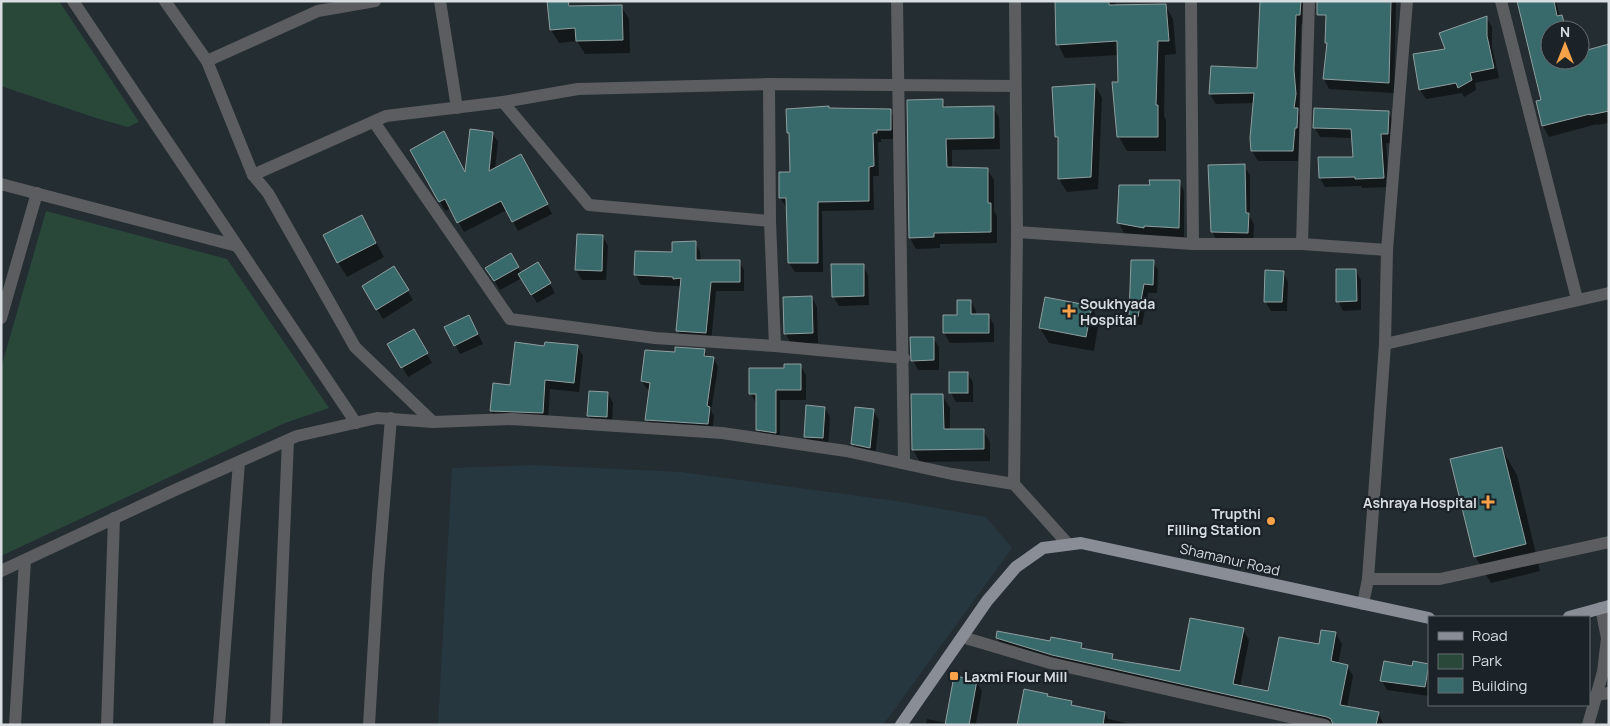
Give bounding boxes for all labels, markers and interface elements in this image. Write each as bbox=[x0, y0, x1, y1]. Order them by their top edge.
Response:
north arrow bbox=[1540, 20, 1590, 70]
text: N bbox=[1560, 22, 1570, 41]
place label: Soukhyada Hospital bbox=[1080, 294, 1155, 329]
marker: Soukhyada Hospital bbox=[1062, 304, 1076, 318]
place label: Ashraya Hospital bbox=[1363, 493, 1477, 512]
marker: Ashraya Hospital bbox=[1481, 495, 1495, 509]
place label: Trupthi Filling Station bbox=[1167, 504, 1261, 539]
marker: Trupthi Filling Station bbox=[1265, 515, 1277, 527]
street label: Shamanur Road bbox=[1178, 538, 1282, 580]
legend bbox=[1428, 616, 1590, 706]
text: Road bbox=[1472, 625, 1508, 646]
text: Park bbox=[1472, 650, 1502, 671]
place label: Laxmi Flour Mill bbox=[964, 667, 1067, 686]
marker: Laxmi Flour Mill bbox=[948, 670, 960, 682]
text: Building bbox=[1472, 675, 1527, 696]

